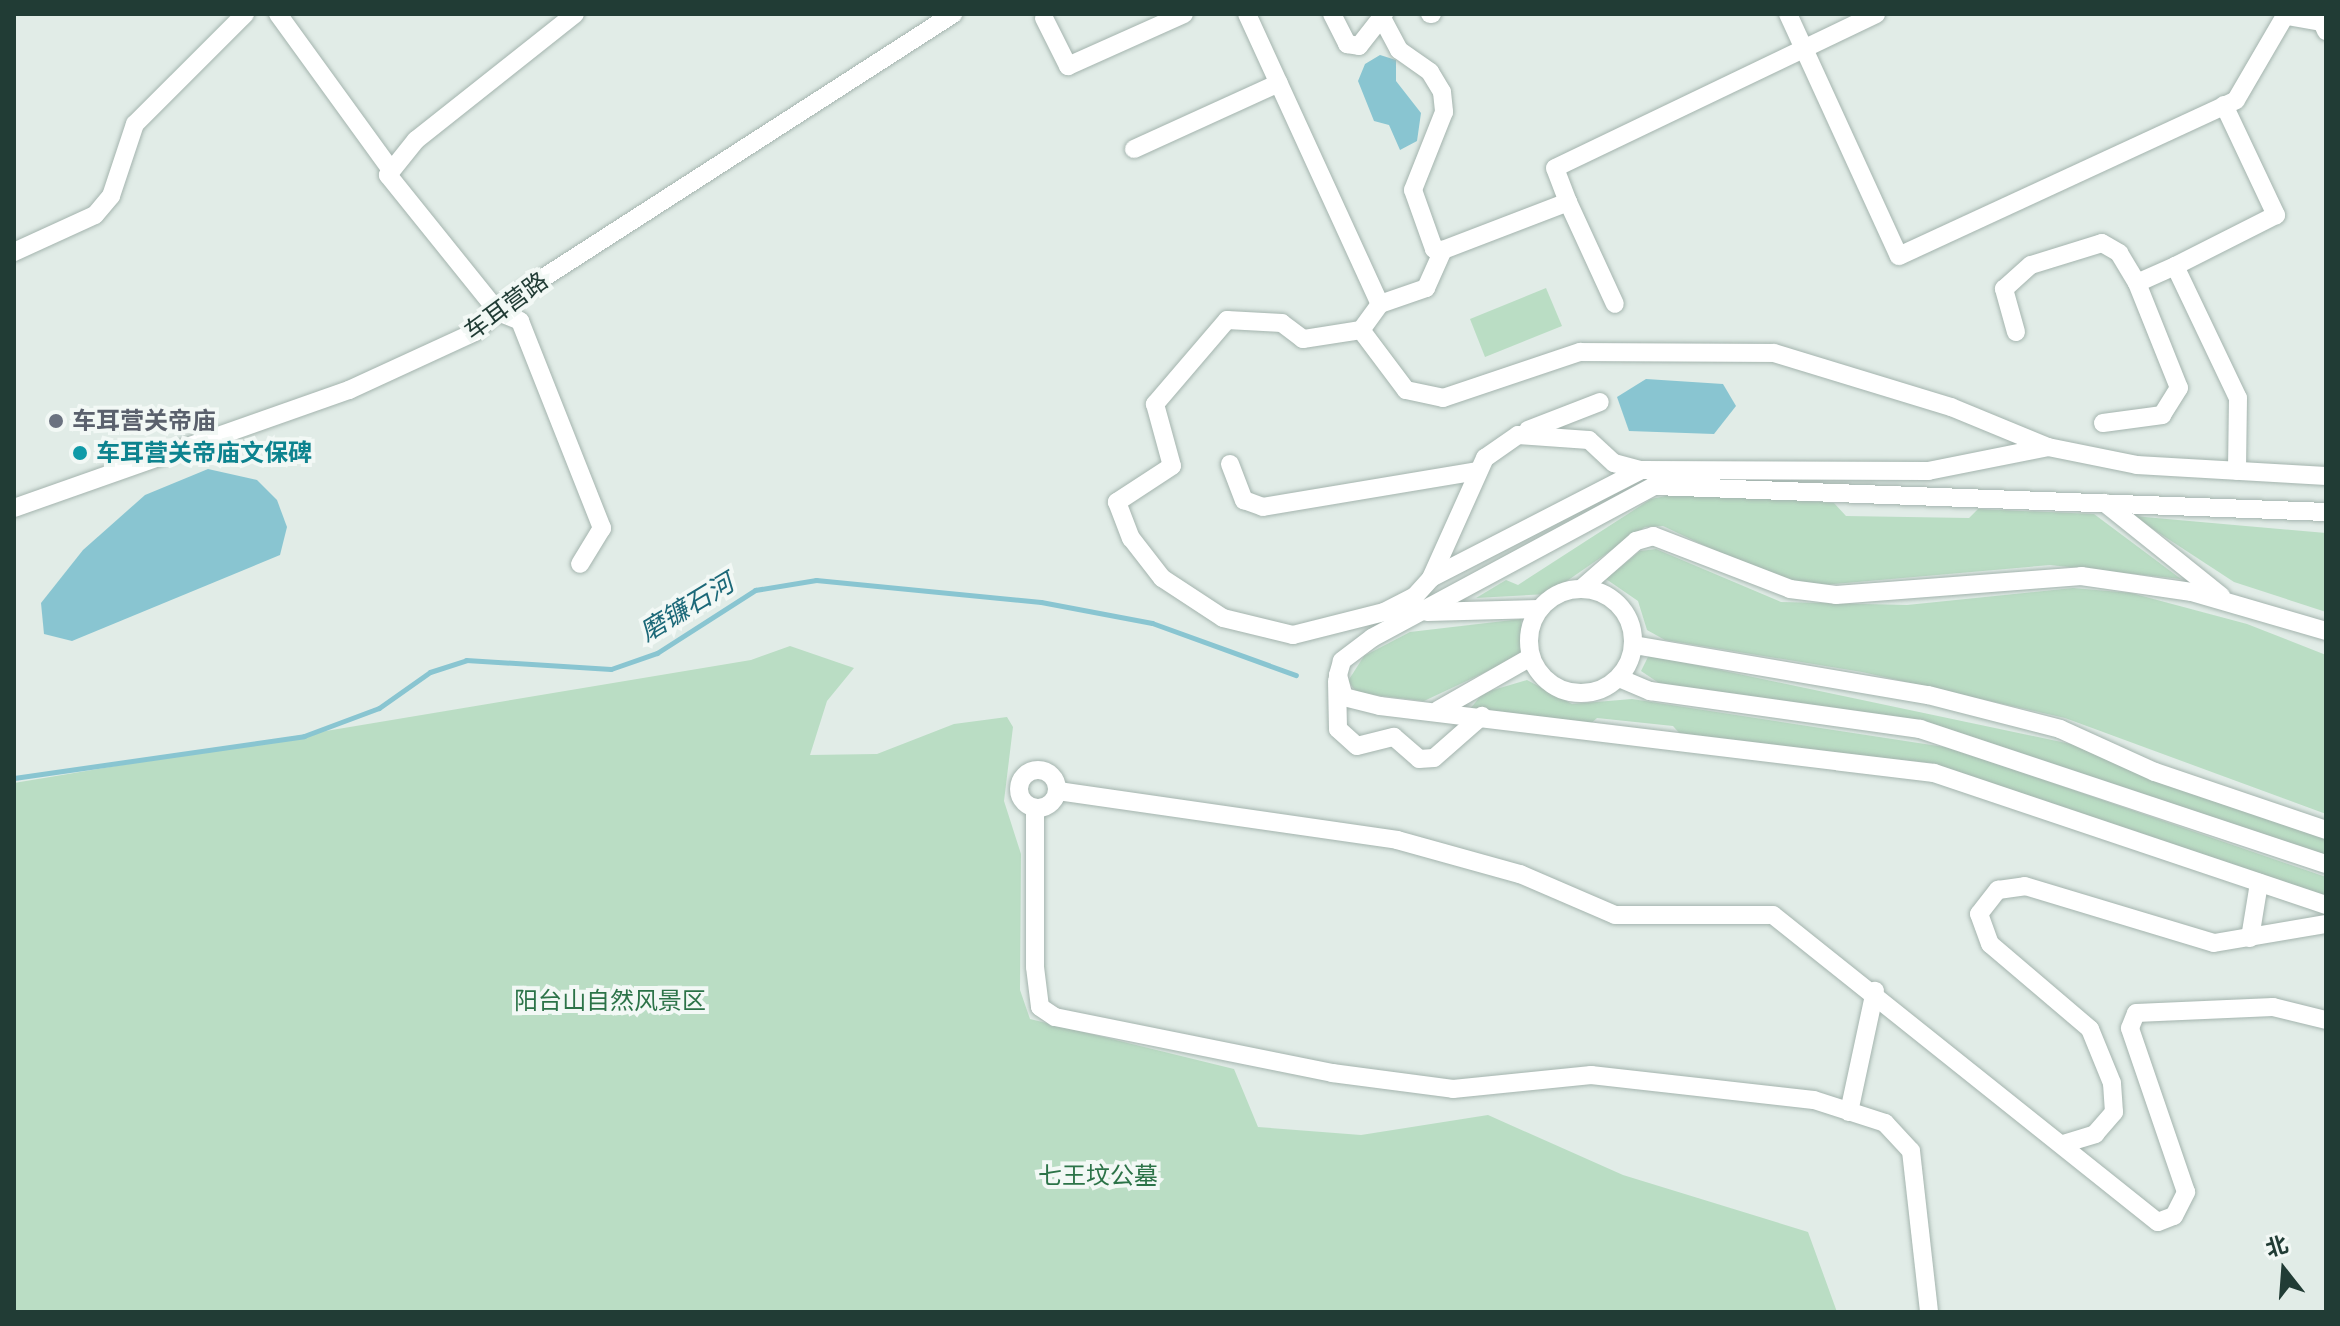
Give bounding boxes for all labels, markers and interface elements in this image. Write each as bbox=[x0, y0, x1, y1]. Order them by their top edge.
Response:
street label: 车耳营路 bbox=[459, 266, 553, 346]
place label: 车耳营关帝庙 bbox=[72, 407, 216, 435]
marker: 车耳营关帝庙 bbox=[47, 412, 65, 430]
place label: 车耳营关帝庙文保碑 bbox=[96, 439, 312, 467]
marker: 车耳营关帝庙文保碑 bbox=[71, 444, 89, 462]
water label: 磨镰石河 bbox=[634, 568, 740, 648]
park label: 阳台山自然风景区 bbox=[514, 987, 706, 1015]
park label: 七王坟公墓 bbox=[1038, 1162, 1158, 1190]
text: 北 bbox=[2262, 1229, 2292, 1265]
north arrow bbox=[2244, 1230, 2324, 1310]

